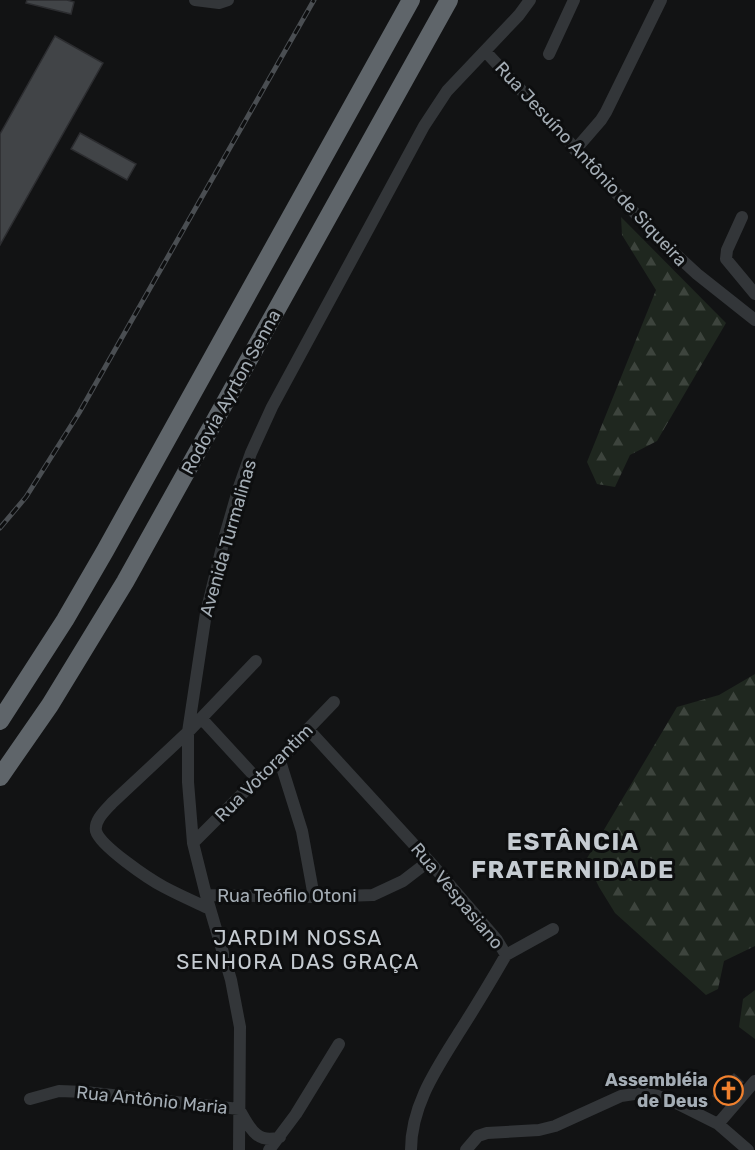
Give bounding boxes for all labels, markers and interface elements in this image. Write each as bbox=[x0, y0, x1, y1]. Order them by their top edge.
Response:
street label: Rua Jesuíno Antônio de Siqueira bbox=[490, 57, 692, 271]
street label: Rodovia Ayrton Senna bbox=[177, 306, 285, 478]
street label: Avenida Turmalinas bbox=[195, 457, 261, 619]
street label: Rua Votorantim bbox=[210, 719, 318, 827]
district label: ESTÂNCIA FRATERNIDADE bbox=[471, 828, 675, 884]
street label: Rua Vespasiano bbox=[406, 838, 508, 954]
street label: Rua Teófilo Otoni bbox=[217, 885, 357, 907]
district label: JARDIM NOSSA SENHORA DAS GRAÇA bbox=[176, 925, 420, 974]
place label: Assembléia de Deus bbox=[605, 1069, 708, 1112]
church icon: Assembléia de Deus bbox=[713, 1074, 745, 1106]
street label: Rua Antônio Maria bbox=[75, 1081, 229, 1119]

